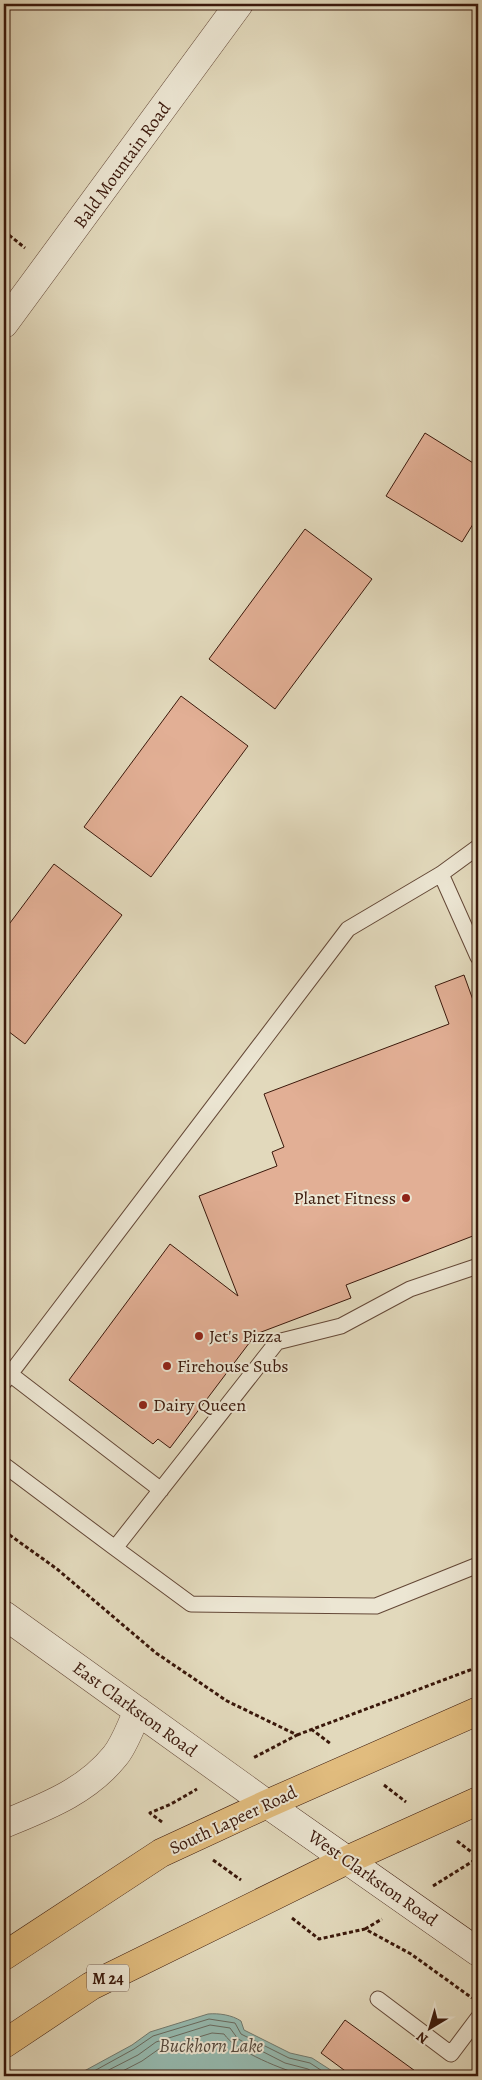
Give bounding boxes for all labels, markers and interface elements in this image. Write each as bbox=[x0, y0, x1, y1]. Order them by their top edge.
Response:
street label: Bald Mountain Road bbox=[68, 97, 176, 233]
place label: Planet Fitness bbox=[294, 1186, 396, 1210]
marker: Planet Fitness bbox=[400, 1192, 412, 1204]
place label: Jet's Pizza bbox=[209, 1324, 283, 1348]
marker: Jet's Pizza bbox=[193, 1330, 205, 1342]
place label: Firehouse Subs bbox=[177, 1354, 289, 1378]
marker: Firehouse Subs bbox=[161, 1360, 173, 1372]
place label: Dairy Queen bbox=[153, 1393, 246, 1417]
marker: Dairy Queen bbox=[137, 1399, 149, 1411]
street label: East Clarkston Road bbox=[68, 1656, 202, 1762]
street label: South Lapeer Road bbox=[165, 1780, 301, 1860]
street label: West Clarkston Road bbox=[303, 1824, 443, 1932]
road number: M 24 bbox=[87, 1965, 129, 1992]
north arrow bbox=[404, 2002, 454, 2052]
text: N bbox=[412, 2027, 432, 2048]
water label: Buckhorn Lake bbox=[159, 2033, 263, 2059]

